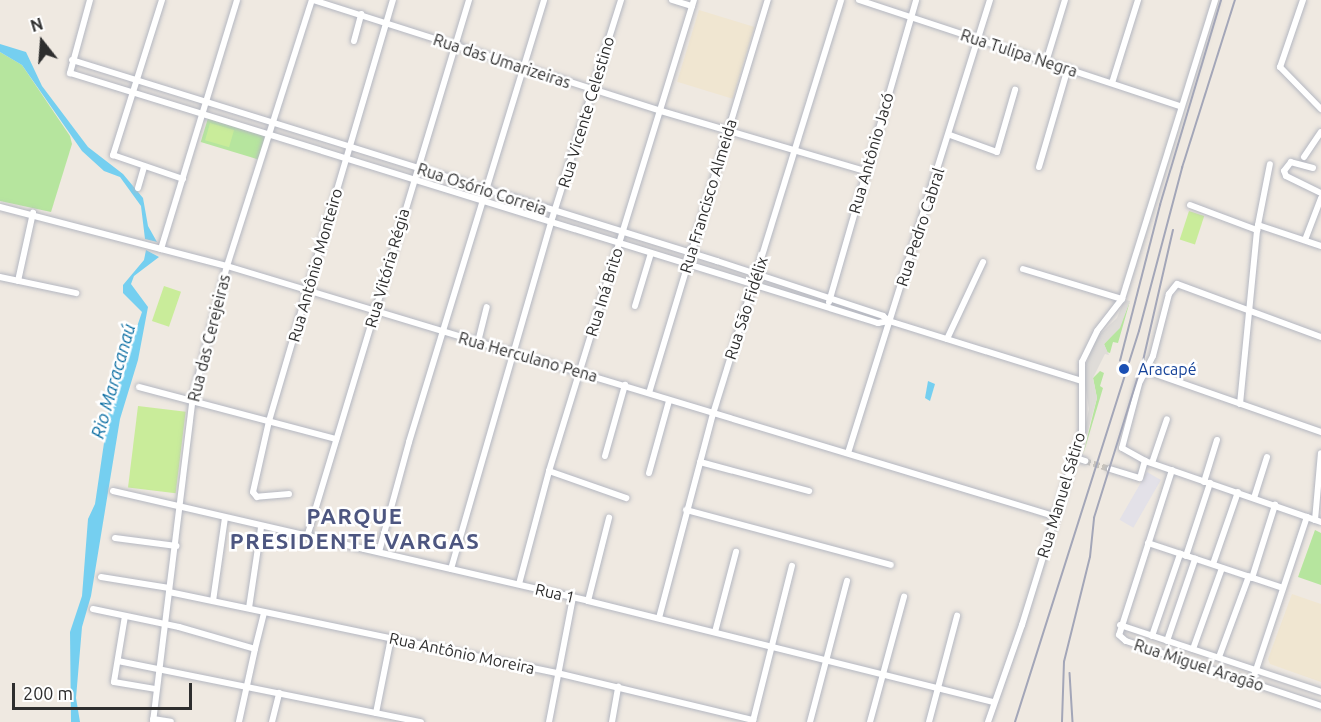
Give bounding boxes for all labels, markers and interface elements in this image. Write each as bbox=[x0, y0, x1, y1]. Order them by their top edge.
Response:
north arrow bbox=[12, 12, 72, 72]
text: N bbox=[28, 14, 45, 35]
street label: Rua Tulipa Negra bbox=[958, 25, 1080, 81]
street label: Rua das Umarizeiras bbox=[431, 30, 573, 92]
street label: Rua Vicente Celestino bbox=[554, 34, 618, 190]
street label: Rua Antônio Jacó bbox=[845, 90, 897, 216]
street label: Rua Francisco Almeida bbox=[675, 117, 741, 275]
street label: Rua Osório Correia bbox=[415, 159, 549, 219]
street label: Rua Pedro Cabral bbox=[892, 165, 948, 289]
street label: Rua Antônio Monteiro bbox=[284, 186, 346, 344]
street label: Rua Vitória Régia bbox=[361, 206, 413, 330]
street label: Rua Iná Brito bbox=[581, 245, 627, 339]
street label: Rua São Fidélix bbox=[720, 254, 772, 362]
street label: Rua das Cerejeiras bbox=[184, 272, 234, 404]
water label: Rio Maracanaú bbox=[86, 321, 140, 441]
street label: Rua Herculano Pena bbox=[456, 328, 600, 386]
place label: Aracapé bbox=[1138, 359, 1196, 379]
marker: Aracapé bbox=[1115, 360, 1133, 378]
street label: Rua Manuel Sátiro bbox=[1033, 430, 1089, 560]
district label: PARQUE PRESIDENTE VARGAS bbox=[230, 502, 480, 554]
street label: Rua 1 bbox=[533, 579, 577, 607]
street label: Rua Antônio Moreira bbox=[387, 628, 537, 678]
street label: Rua Miguel Aragão bbox=[1132, 635, 1266, 695]
scale bar bbox=[15, 671, 195, 709]
text: 200 m bbox=[23, 683, 73, 703]

